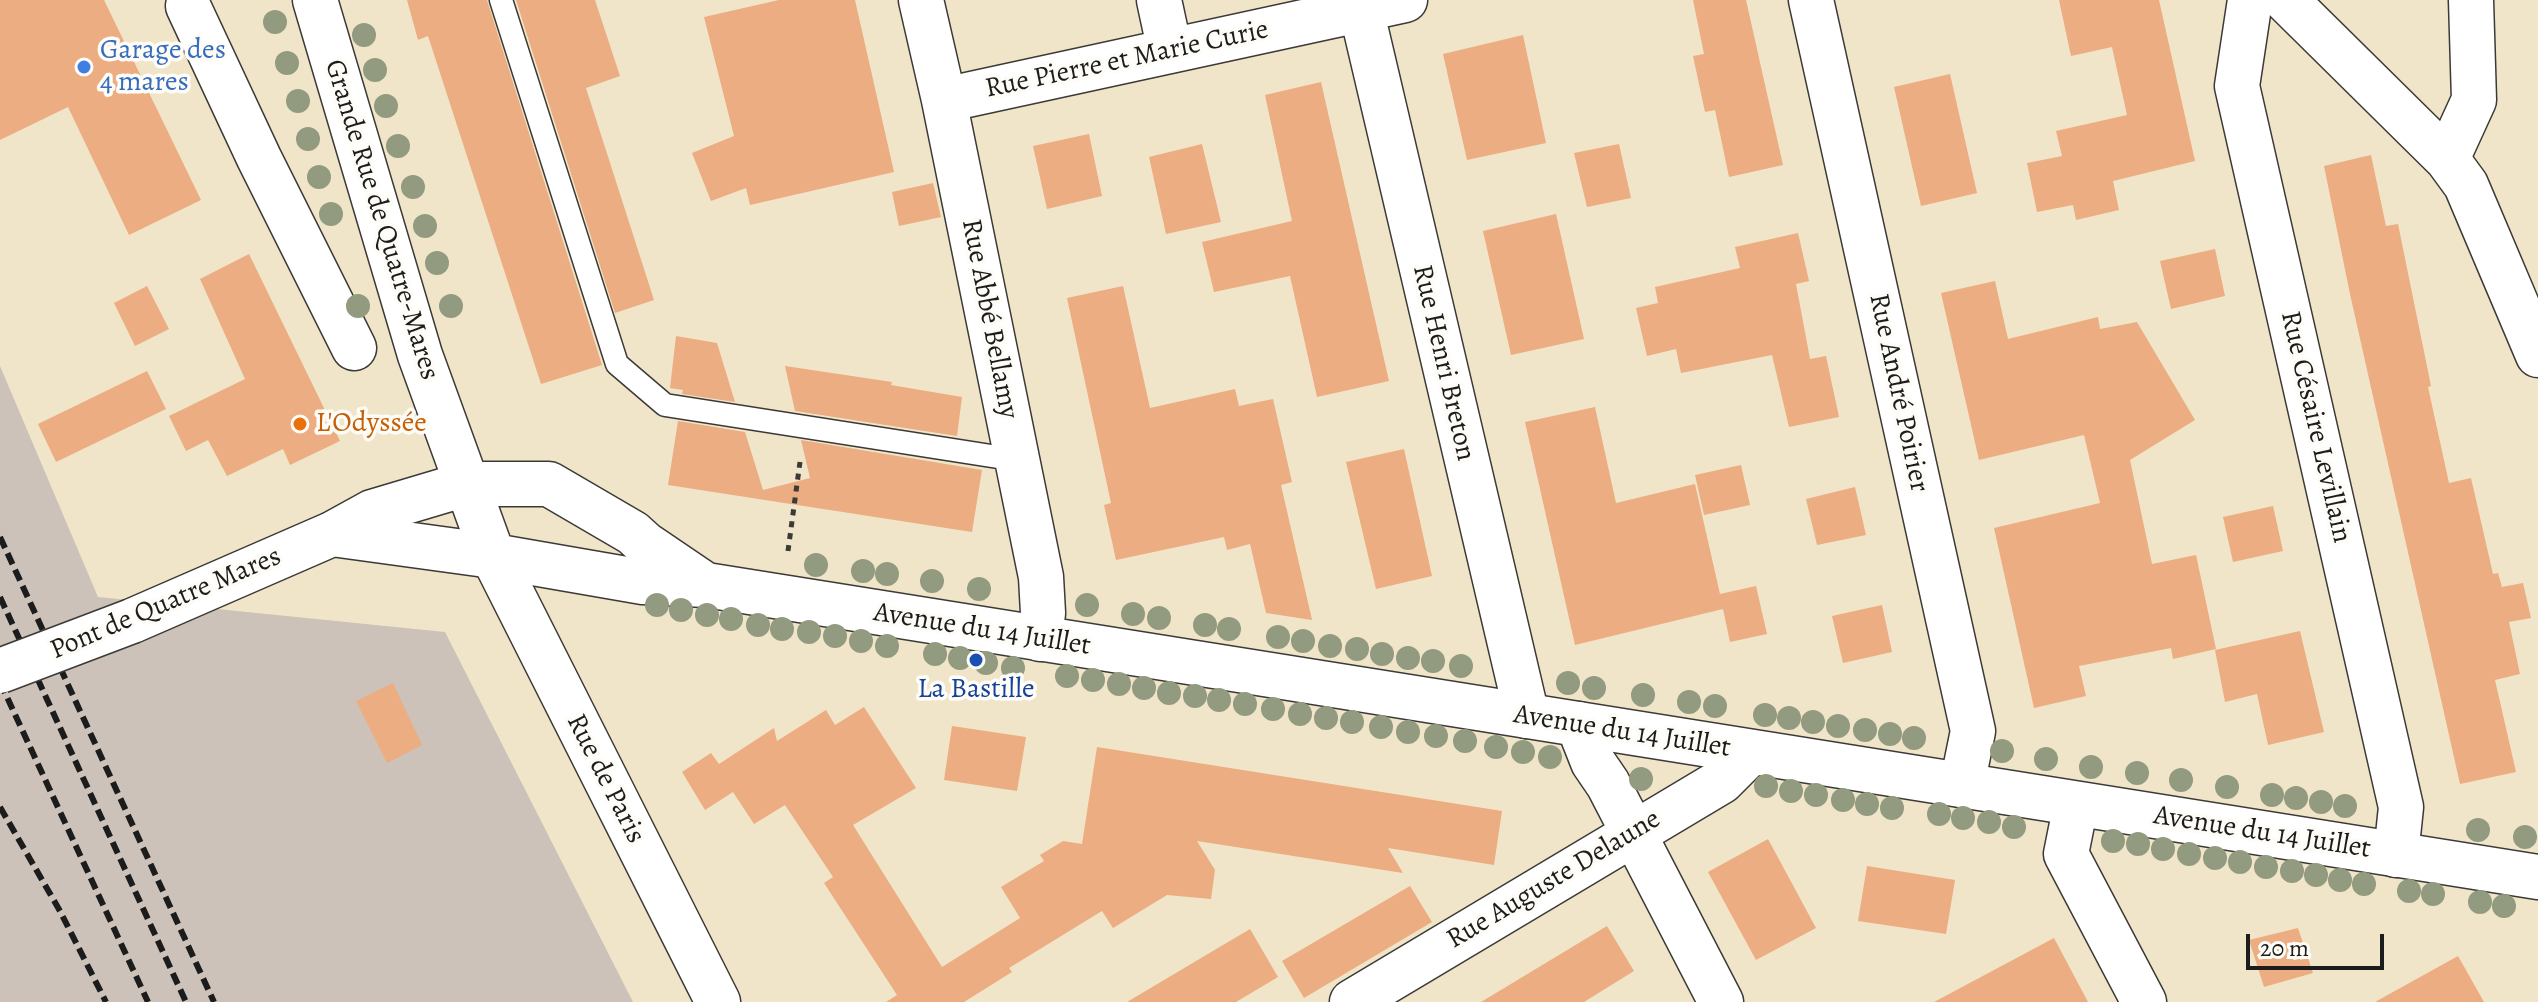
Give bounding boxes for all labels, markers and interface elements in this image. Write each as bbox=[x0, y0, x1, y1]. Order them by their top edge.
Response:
street label: Rue Pierre et Marie Curie bbox=[982, 14, 1272, 106]
place label: Garage des 4 mares bbox=[100, 34, 226, 100]
street label: Grande Rue de Quatre-Mares bbox=[316, 56, 446, 384]
marker: Garage des 4 mares bbox=[75, 58, 93, 76]
street label: Rue Abbé Bellamy bbox=[953, 216, 1025, 422]
street label: Rue Henri Breton bbox=[1404, 262, 1482, 464]
street label: Rue André Poirier bbox=[1861, 291, 1935, 495]
street label: Rue Césaire Levillain bbox=[2272, 308, 2358, 546]
place label: L'Odyssée bbox=[316, 407, 427, 441]
marker: L'Odyssée bbox=[291, 415, 309, 433]
street label: Pont de Quatre Mares bbox=[45, 540, 287, 668]
street label: Avenue du 14 Juillet bbox=[871, 596, 1093, 664]
marker: La Bastille bbox=[967, 651, 985, 669]
place label: La Bastille bbox=[917, 673, 1035, 707]
street label: Avenue du 14 Juillet bbox=[1511, 698, 1733, 766]
street label: Rue de Paris bbox=[558, 709, 652, 849]
street label: Avenue du 14 Juillet bbox=[2151, 799, 2373, 867]
street label: Rue Auguste Delaune bbox=[1441, 803, 1667, 957]
scale bar bbox=[2250, 918, 2388, 968]
text: 20 m bbox=[2260, 932, 2309, 964]

